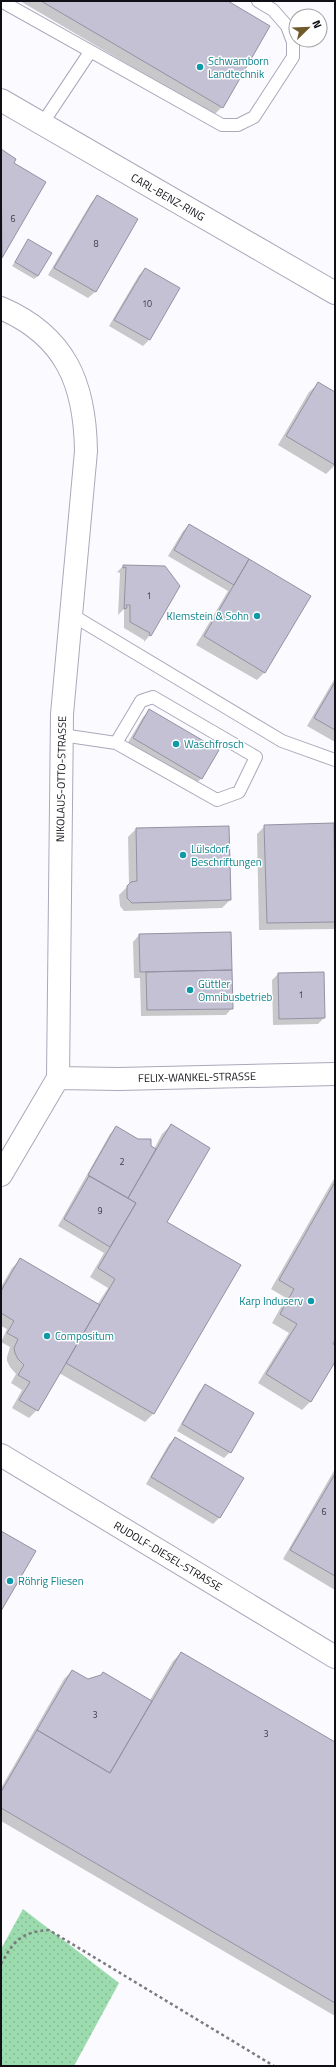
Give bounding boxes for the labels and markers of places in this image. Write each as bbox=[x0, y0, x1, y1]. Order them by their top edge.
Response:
place label: Schwamborn Landtechnik bbox=[208, 53, 269, 82]
marker: Schwamborn Landtechnik bbox=[195, 62, 205, 72]
place label: Klemstein & Sohn bbox=[167, 608, 249, 624]
marker: Klemstein & Sohn bbox=[252, 611, 262, 621]
place label: Waschfrosch bbox=[184, 736, 244, 752]
marker: Waschfrosch bbox=[171, 739, 181, 749]
place label: Lülsdorf Beschriftungen bbox=[191, 841, 262, 870]
marker: Lülsdorf Beschriftungen bbox=[178, 850, 188, 860]
place label: Güttler Omnibusbetrieb bbox=[198, 976, 272, 1005]
marker: Güttler Omnibusbetrieb bbox=[185, 985, 195, 995]
place label: Karp Induserv bbox=[239, 1293, 304, 1309]
marker: Karp Induserv bbox=[306, 1296, 316, 1306]
place label: Compositum bbox=[55, 1328, 114, 1344]
marker: Compositum bbox=[42, 1331, 52, 1341]
place label: Röhrig Fliesen bbox=[18, 1573, 84, 1589]
marker: Röhrig Fliesen bbox=[5, 1576, 15, 1586]

